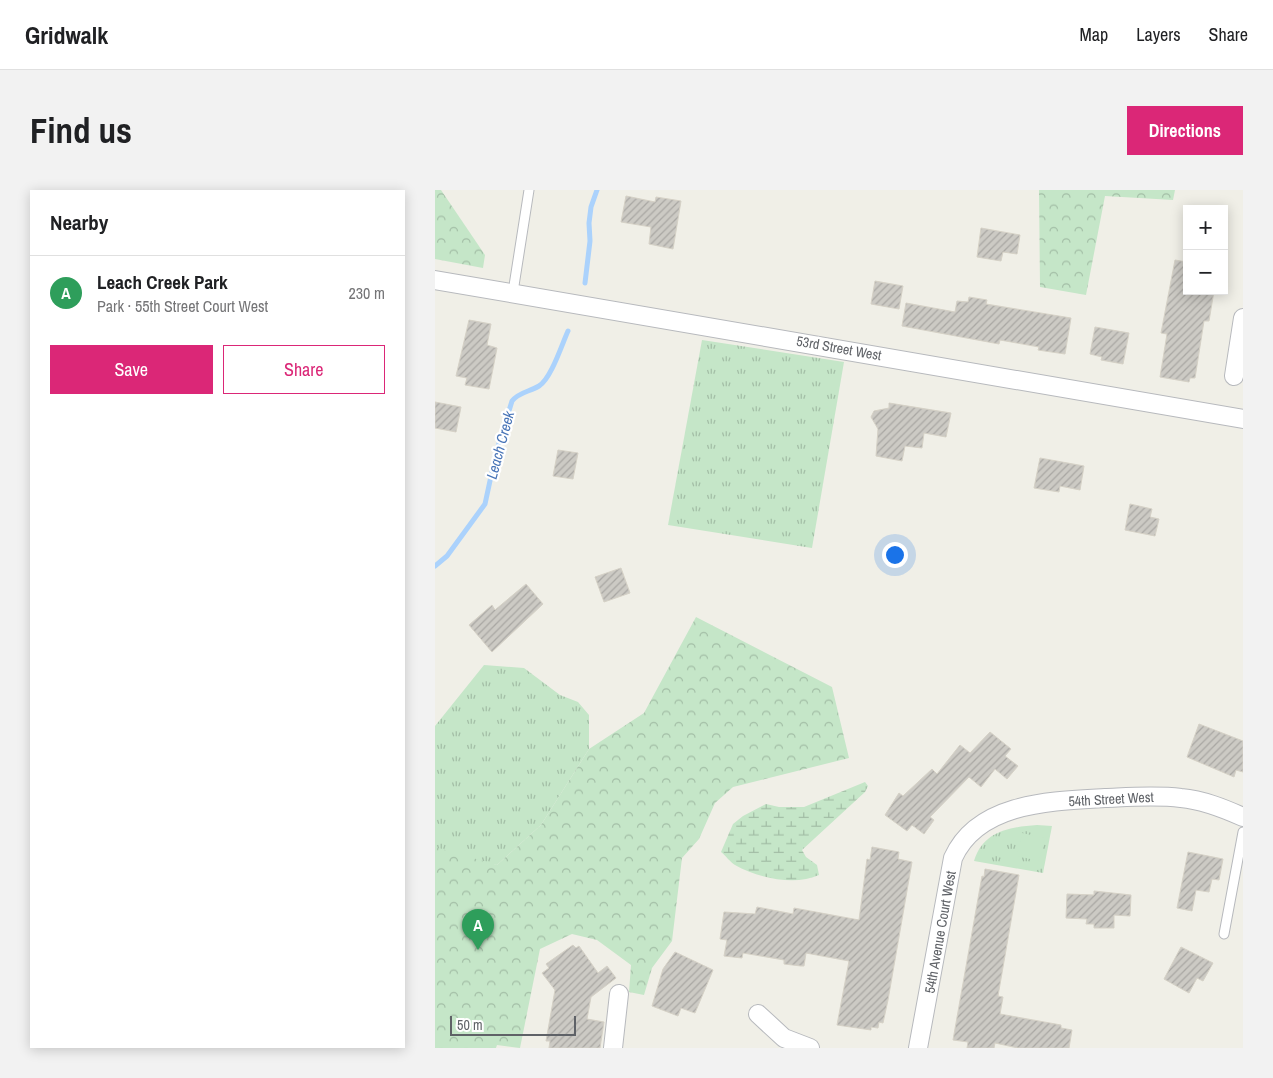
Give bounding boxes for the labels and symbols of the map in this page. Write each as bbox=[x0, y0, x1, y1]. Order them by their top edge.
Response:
street label: 53rd Street West bbox=[795, 332, 883, 364]
water label: Leach Creek bbox=[481, 408, 519, 481]
your location bbox=[882, 542, 908, 568]
street label: 54th Street West bbox=[1068, 788, 1154, 810]
street label: 54th Avenue Court West bbox=[920, 869, 960, 995]
pin: A bbox=[462, 909, 494, 950]
scale bar bbox=[450, 1013, 576, 1036]

